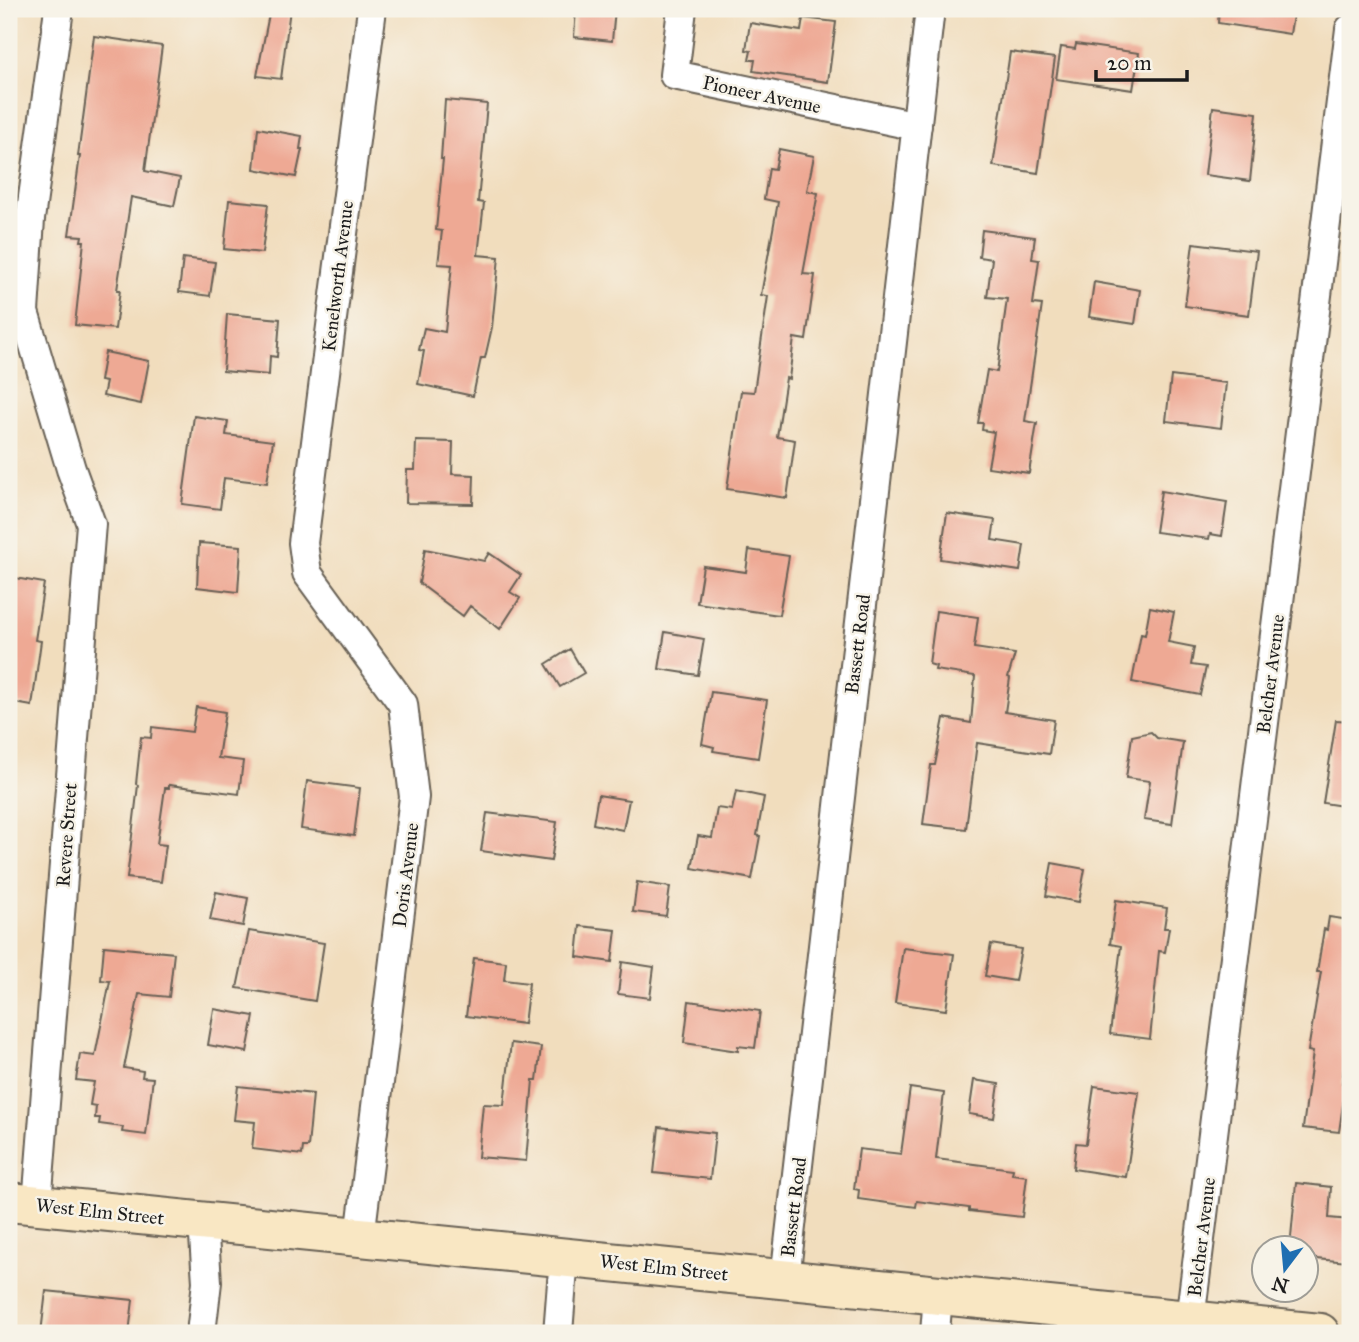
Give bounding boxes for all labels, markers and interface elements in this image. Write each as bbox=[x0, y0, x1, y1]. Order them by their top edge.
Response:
scale bar bbox=[1096, 38, 1188, 82]
text: 20 m bbox=[1107, 50, 1152, 76]
street label: Pioneer Avenue bbox=[701, 71, 823, 118]
street label: Kenelworth Avenue bbox=[317, 199, 358, 353]
street label: Bassett Road bbox=[840, 592, 875, 695]
street label: Belcher Avenue bbox=[1252, 613, 1289, 735]
street label: Revere Street bbox=[51, 782, 82, 888]
street label: Doris Avenue bbox=[388, 821, 423, 929]
street label: Bassett Road bbox=[776, 1155, 811, 1258]
street label: Belcher Avenue bbox=[1183, 1176, 1220, 1298]
street label: West Elm Street bbox=[35, 1193, 166, 1230]
north arrow bbox=[1250, 1234, 1320, 1304]
street label: West Elm Street bbox=[599, 1249, 730, 1286]
text: N bbox=[1270, 1272, 1291, 1298]

